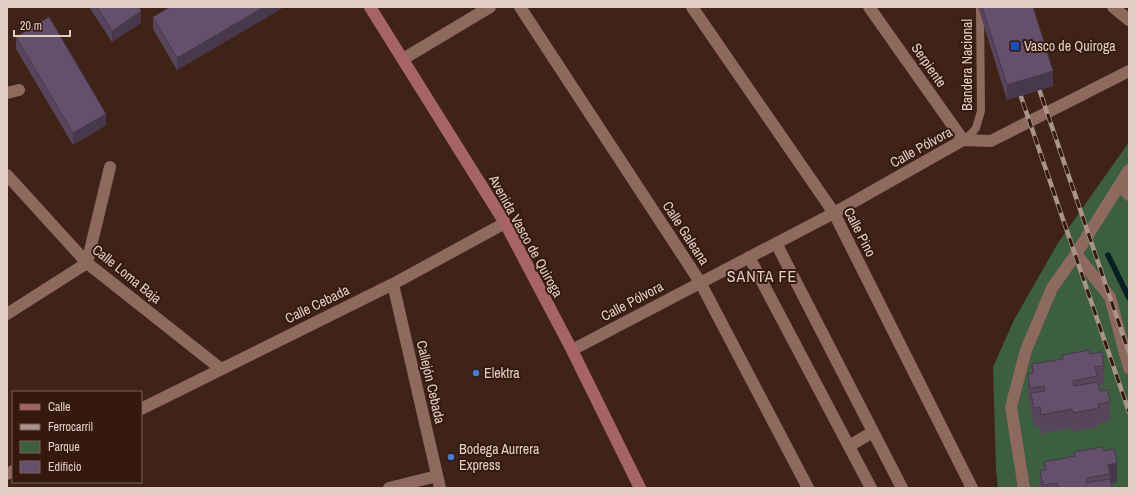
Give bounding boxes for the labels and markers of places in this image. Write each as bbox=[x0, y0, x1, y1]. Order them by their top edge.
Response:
place label: Vasco de Quiroga bbox=[1024, 37, 1116, 55]
marker: Vasco de Quiroga bbox=[1009, 40, 1021, 52]
place label: Elektra bbox=[484, 364, 520, 382]
marker: Elektra bbox=[471, 368, 481, 378]
place label: Bodega Aurrera Express bbox=[459, 440, 540, 474]
marker: Bodega Aurrera Express bbox=[446, 452, 456, 462]

